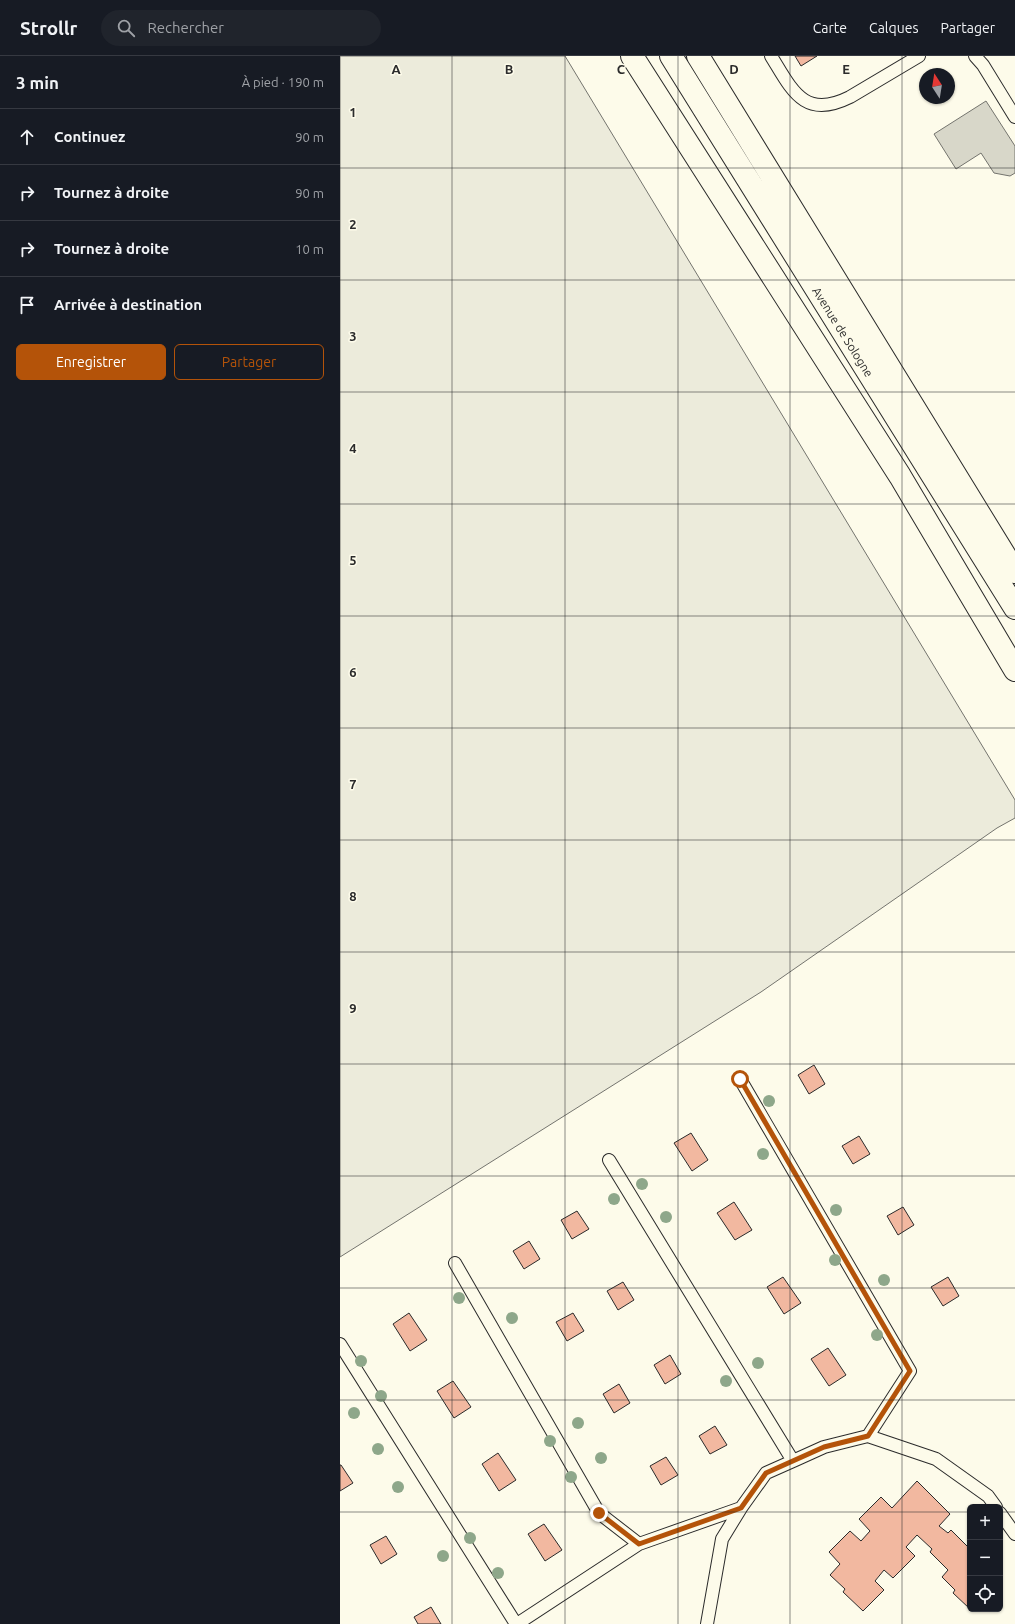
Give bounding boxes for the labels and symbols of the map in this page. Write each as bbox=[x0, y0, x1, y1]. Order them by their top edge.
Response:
text: A bbox=[391, 62, 401, 76]
text: B bbox=[505, 62, 514, 76]
text: C bbox=[617, 62, 626, 76]
text: D bbox=[729, 62, 739, 76]
text: E bbox=[842, 62, 850, 76]
north arrow bbox=[919, 68, 955, 104]
text: 1 bbox=[349, 105, 357, 119]
text: 2 bbox=[349, 217, 357, 231]
street label: Avenue de Sologne bbox=[810, 285, 876, 379]
text: 3 bbox=[349, 329, 357, 343]
text: 4 bbox=[349, 441, 357, 455]
text: 5 bbox=[349, 553, 357, 567]
text: 6 bbox=[349, 665, 357, 679]
text: 7 bbox=[349, 777, 357, 791]
text: 8 bbox=[349, 889, 357, 903]
text: 9 bbox=[349, 1001, 357, 1015]
route start bbox=[731, 1070, 749, 1088]
route end bbox=[590, 1504, 608, 1522]

